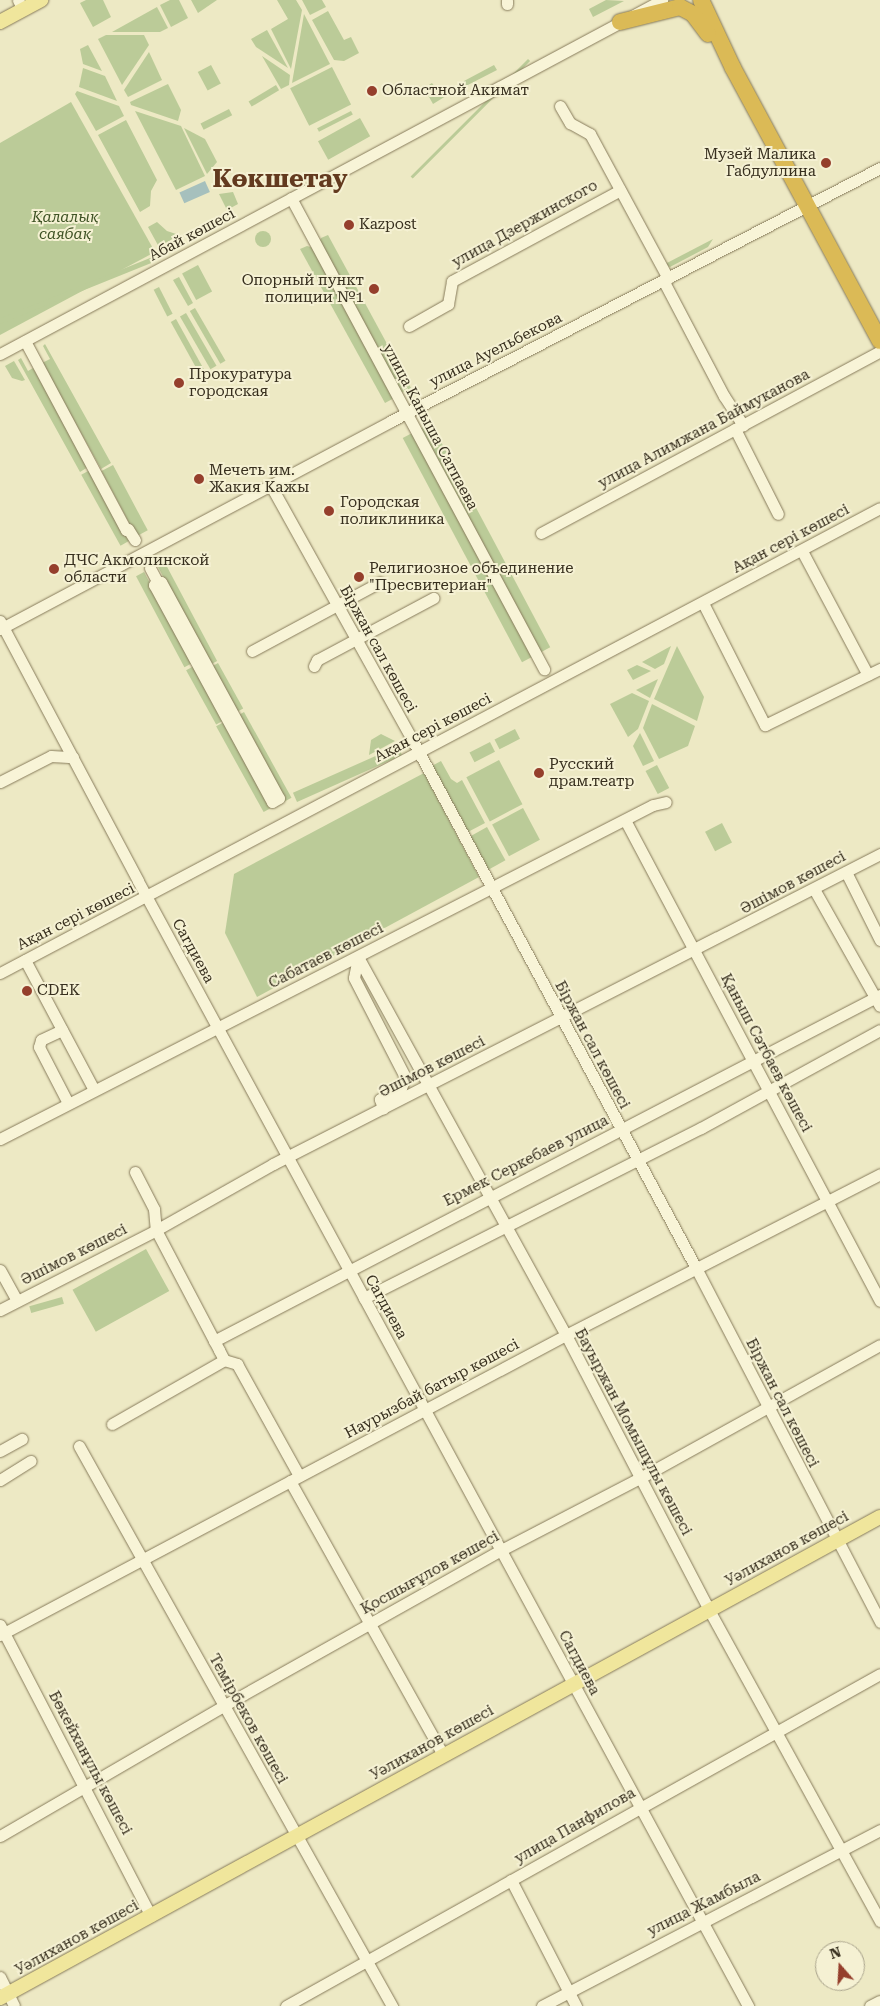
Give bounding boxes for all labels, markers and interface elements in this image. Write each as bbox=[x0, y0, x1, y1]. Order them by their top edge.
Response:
place label: Областной Акимат bbox=[382, 82, 529, 100]
marker: Областной Акимат bbox=[366, 85, 378, 97]
place label: Музей Малика Габдуллина bbox=[704, 145, 816, 180]
marker: Музей Малика Габдуллина bbox=[820, 157, 832, 169]
district label: Көкшетау bbox=[212, 164, 348, 194]
street label: улица Дзержинского bbox=[449, 176, 601, 272]
street label: Абай көшесі bbox=[146, 205, 238, 265]
park label: Қалалық саябақ bbox=[32, 208, 98, 243]
place label: Kazpost bbox=[359, 216, 417, 234]
marker: Kazpost bbox=[343, 219, 355, 231]
place label: Опорный пункт полиции №1 bbox=[242, 271, 364, 306]
marker: Опорный пункт полиции №1 bbox=[368, 283, 380, 295]
street label: улица Ауельбекова bbox=[427, 309, 565, 391]
street label: улица Каныша Сатпаева bbox=[378, 341, 482, 513]
place label: Прокуратура городская bbox=[189, 365, 292, 400]
street label: улица Алимжана Баймуканова bbox=[595, 366, 813, 492]
marker: Прокуратура городская bbox=[173, 377, 185, 389]
place label: Мечеть им. Жакия Кажы bbox=[209, 461, 309, 496]
marker: Мечеть им. Жакия Кажы bbox=[193, 473, 205, 485]
place label: Городская поликлиника bbox=[340, 493, 444, 528]
street label: Ақан сері көшесі bbox=[730, 501, 852, 577]
marker: Городская поликлиника bbox=[322, 504, 336, 518]
place label: ДЧС Акмолинской области bbox=[64, 551, 209, 586]
place label: Религиозное объединение "Пресвитериан" bbox=[369, 559, 573, 594]
marker: ДЧС Акмолинской области bbox=[48, 563, 60, 575]
marker: Религиозное объединение "Пресвитериан" bbox=[353, 571, 365, 583]
street label: Біржан сал көшесі bbox=[336, 582, 420, 716]
street label: Ақан сері көшесі bbox=[372, 690, 494, 766]
place label: Русский драм.театр bbox=[549, 755, 634, 790]
marker: Русский драм.театр bbox=[533, 767, 545, 779]
street label: Әшімов көшесі bbox=[737, 848, 849, 918]
street label: Ақан сері көшесі bbox=[14, 880, 138, 954]
street label: Сагдиева bbox=[168, 916, 218, 986]
street label: Сабатаев көшесі bbox=[266, 919, 386, 993]
street label: Қаныш Сәтбаев көшесі bbox=[717, 971, 815, 1135]
street label: Біржан сал көшесі bbox=[551, 978, 633, 1112]
place label: CDEK bbox=[37, 982, 80, 1000]
marker: CDEK bbox=[21, 985, 33, 997]
street label: Әшімов көшесі bbox=[376, 1032, 488, 1102]
street label: Ермек Серкебаев улица bbox=[441, 1112, 611, 1210]
street label: Әшімов көшесі bbox=[18, 1220, 130, 1290]
street label: Сагдиева bbox=[361, 1272, 411, 1342]
street label: Бауыржан Момышұлы көшесі bbox=[571, 1325, 695, 1539]
street label: Наурызбай батыр көшесі bbox=[342, 1335, 522, 1443]
street label: Біржан сал көшесі bbox=[742, 1336, 822, 1470]
street label: Уәлиханов көшесі bbox=[722, 1508, 852, 1590]
street label: Қосшығұлов көшесі bbox=[358, 1528, 502, 1618]
street label: Сагдиева bbox=[554, 1628, 604, 1698]
street label: Темірбеков көшесі bbox=[205, 1651, 291, 1787]
street label: Бөкейханұлы көшесі bbox=[44, 1688, 136, 1838]
street label: Уәлиханов көшесі bbox=[367, 1702, 497, 1784]
street label: улица Панфилова bbox=[511, 1784, 639, 1868]
street label: улица Жамбыла bbox=[644, 1868, 764, 1940]
street label: Уәлиханов көшесі bbox=[12, 1897, 142, 1979]
north arrow bbox=[815, 1941, 865, 1991]
text: N bbox=[828, 1943, 843, 1962]

